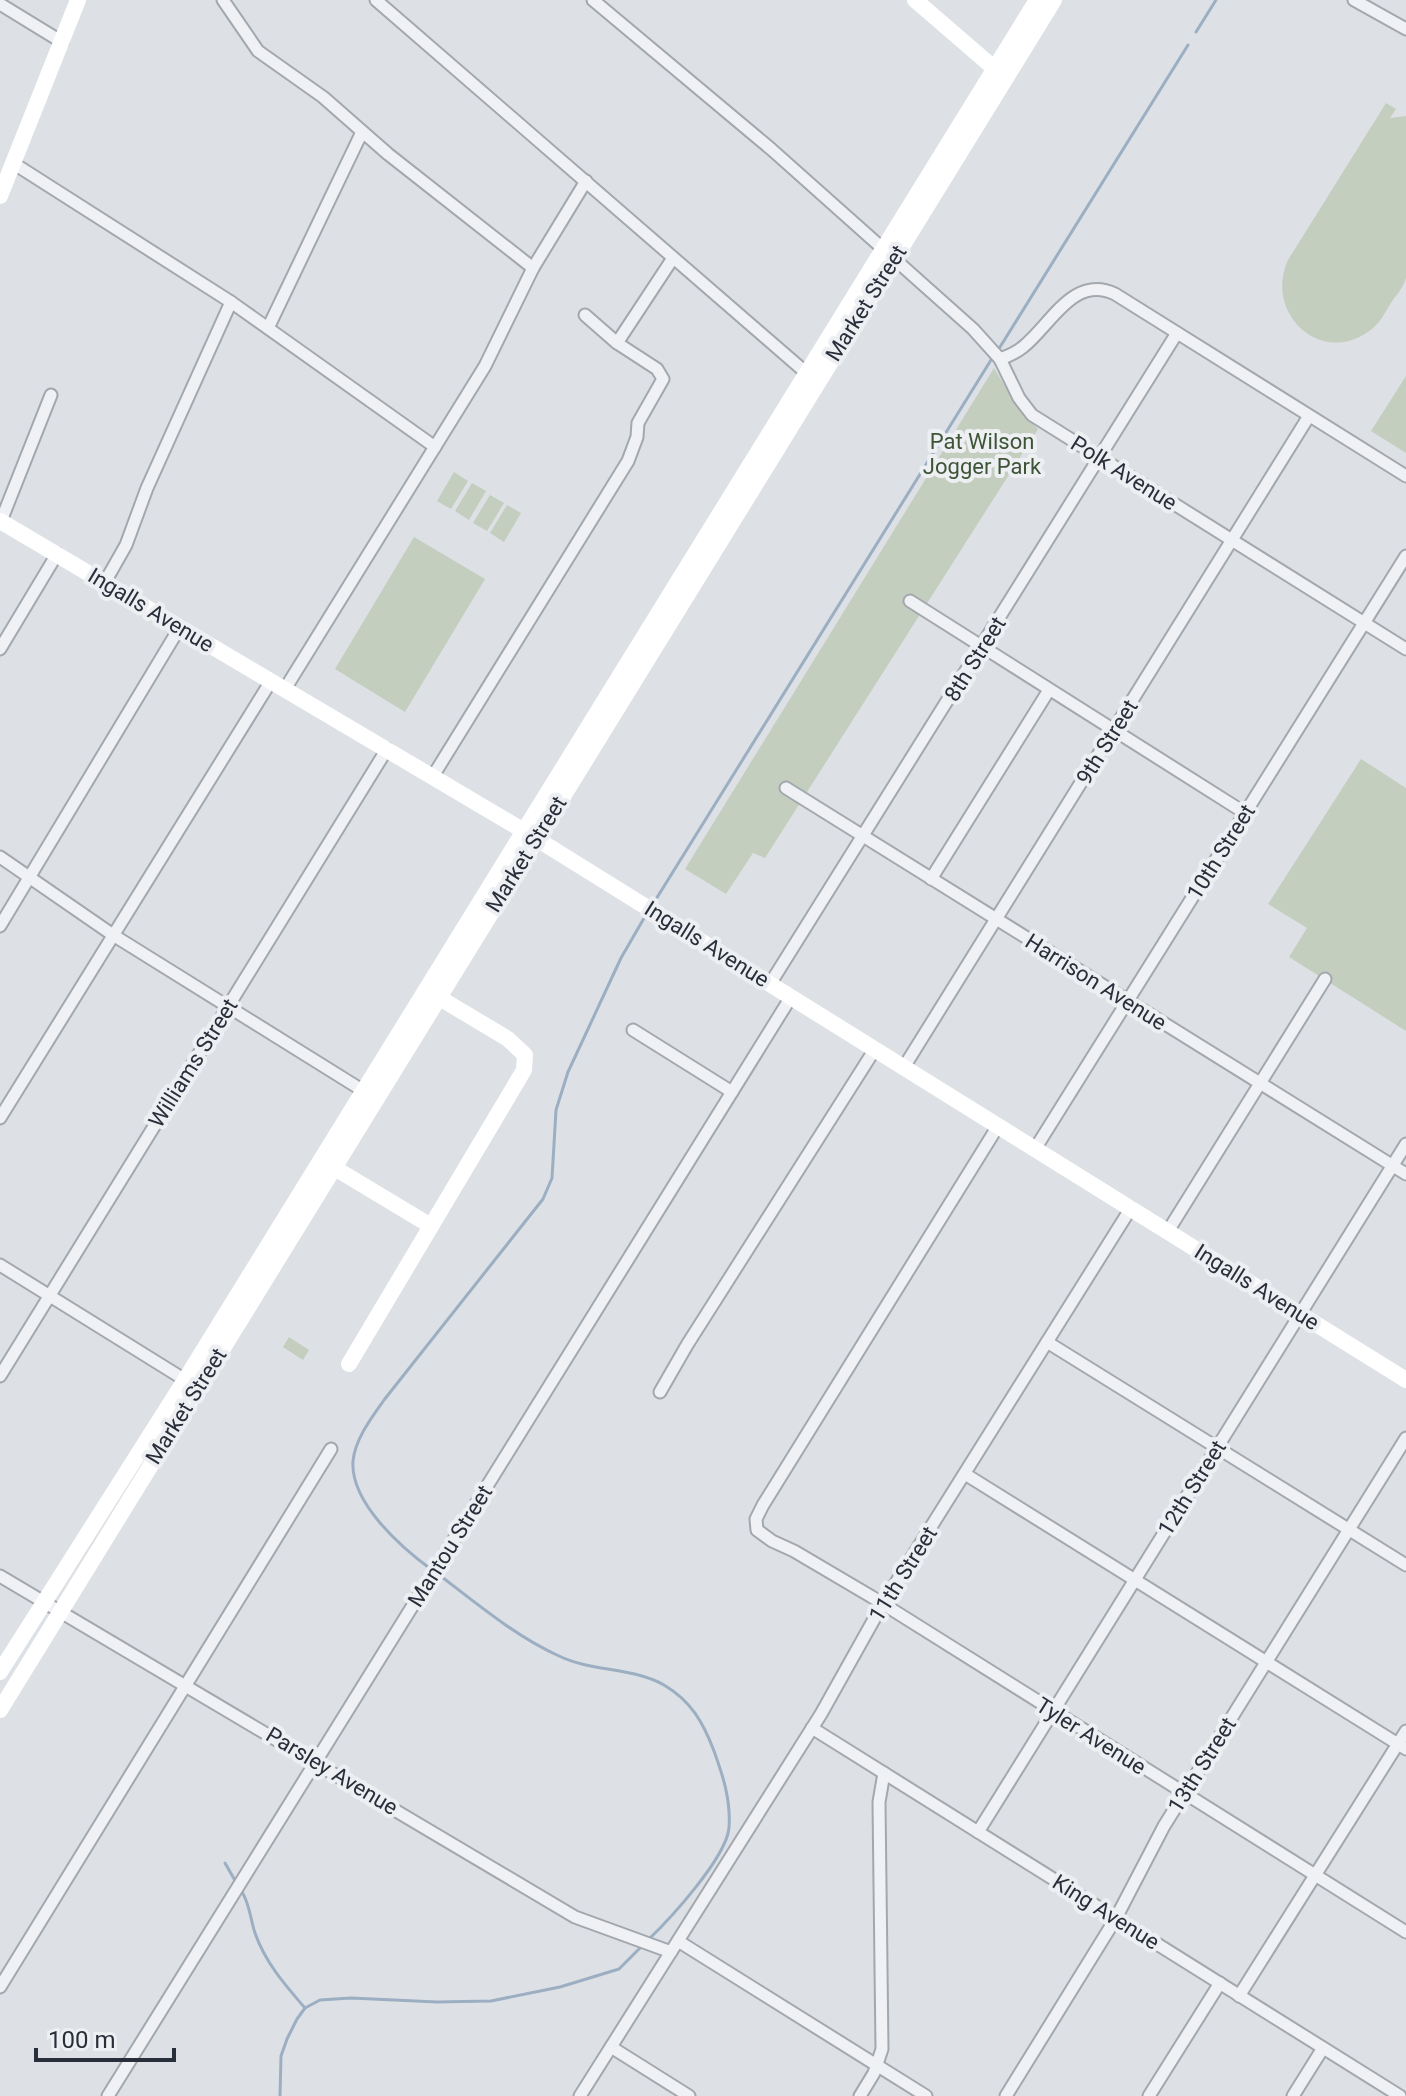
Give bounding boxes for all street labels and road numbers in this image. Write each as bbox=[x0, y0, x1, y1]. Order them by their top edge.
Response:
street label: Market Street bbox=[820, 240, 912, 366]
street label: Polk Avenue bbox=[1066, 431, 1182, 515]
street label: Ingalls Avenue bbox=[84, 563, 218, 657]
street label: 8th Street bbox=[939, 612, 1011, 706]
street label: 9th Street bbox=[1071, 695, 1143, 789]
street label: Market Street bbox=[480, 791, 572, 917]
street label: 10th Street bbox=[1182, 800, 1260, 904]
street label: Ingalls Avenue bbox=[640, 896, 774, 992]
street label: Harrison Avenue bbox=[1021, 929, 1171, 1035]
street label: Williams Street bbox=[143, 994, 243, 1132]
street label: Ingalls Avenue bbox=[1190, 1239, 1324, 1335]
street label: Market Street bbox=[140, 1343, 232, 1469]
street label: 12th Street bbox=[1153, 1436, 1231, 1540]
street label: Mantou Street bbox=[403, 1481, 497, 1611]
street label: 11th Street bbox=[864, 1522, 942, 1626]
street label: Tyler Avenue bbox=[1032, 1692, 1150, 1780]
street label: 13th Street bbox=[1163, 1713, 1241, 1817]
street label: Parsley Avenue bbox=[262, 1722, 402, 1820]
street label: King Avenue bbox=[1048, 1869, 1164, 1955]

